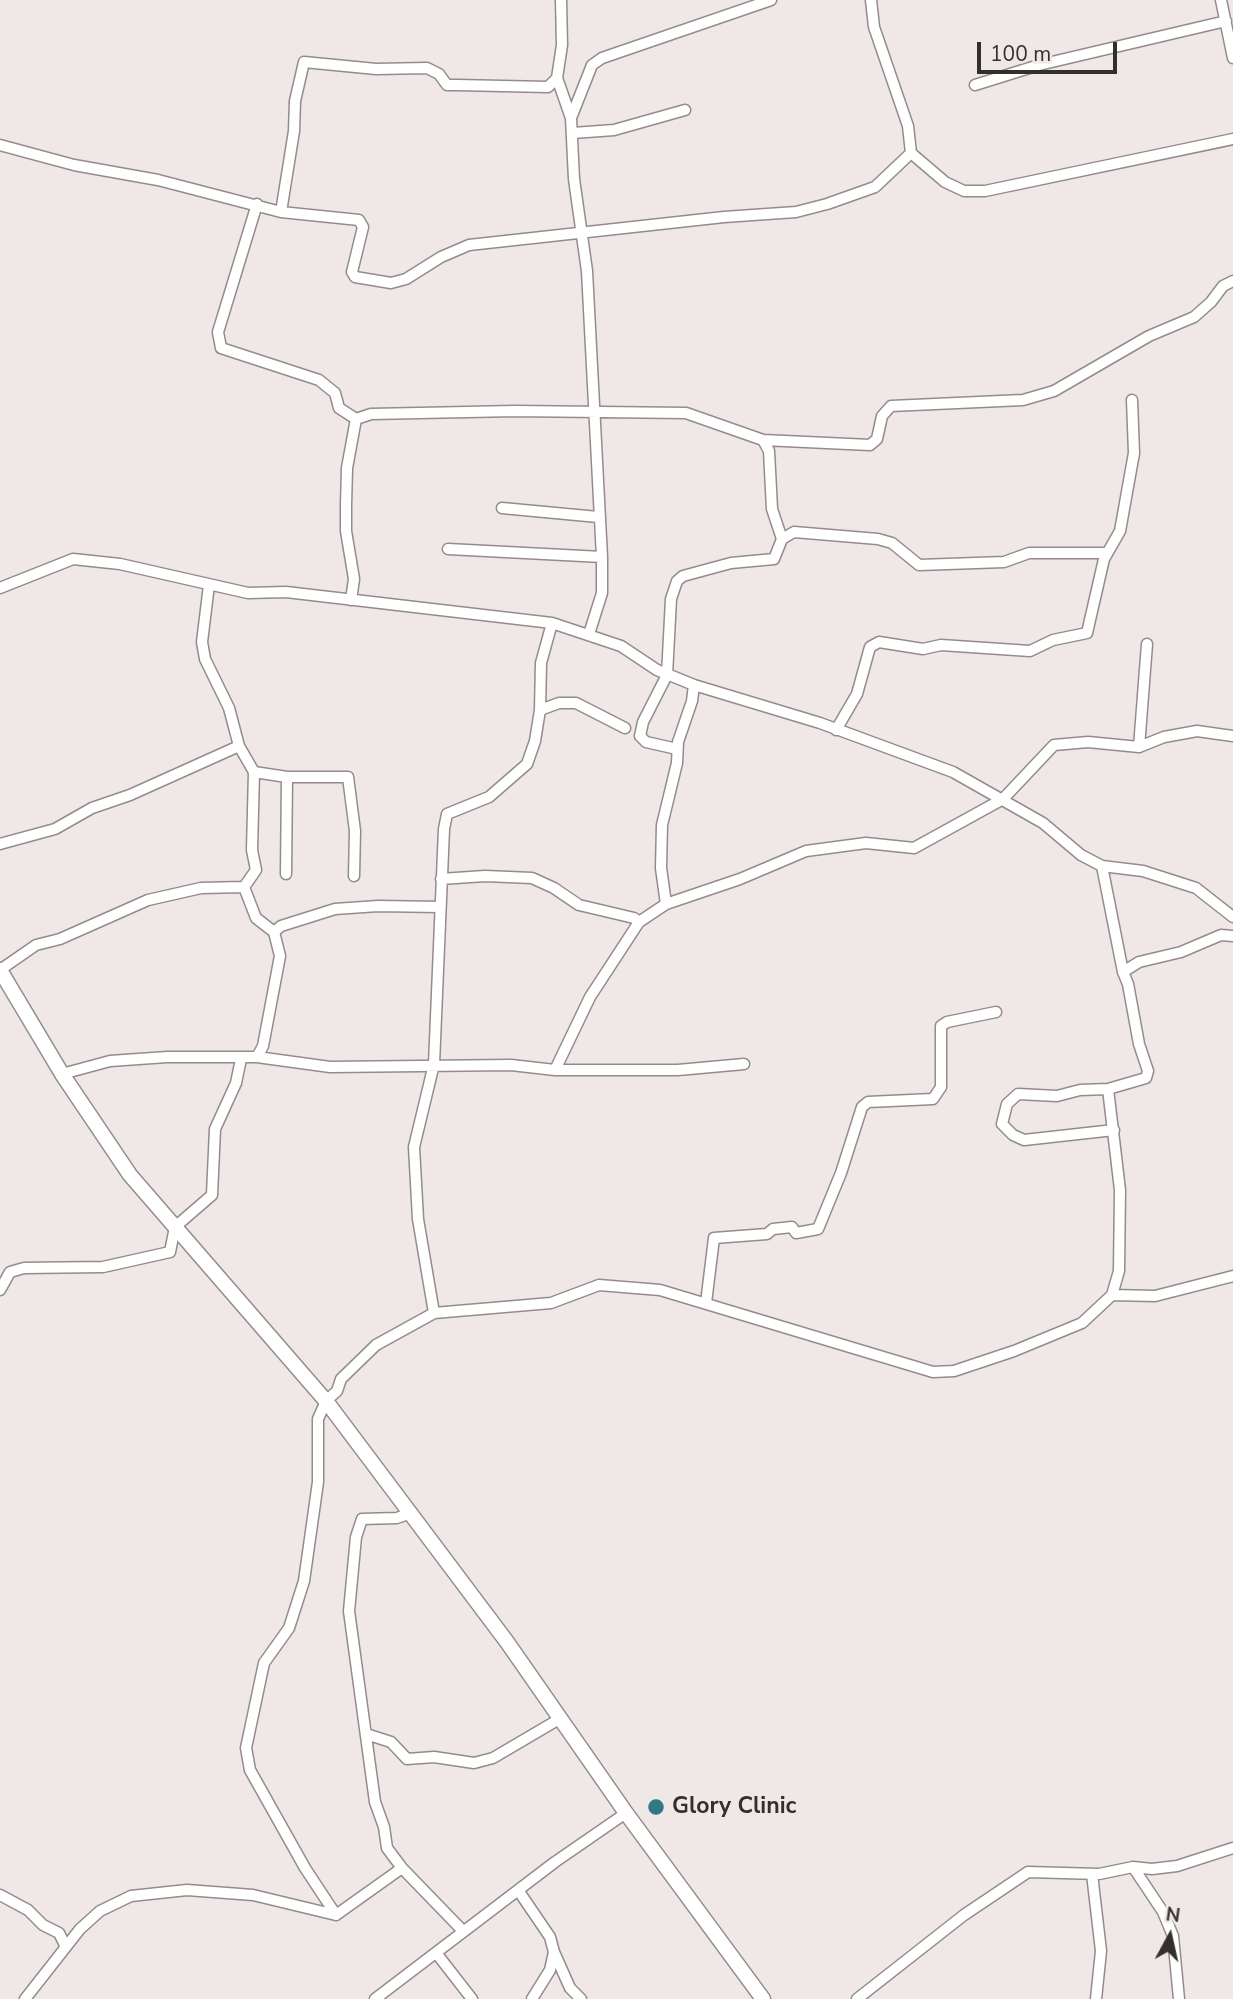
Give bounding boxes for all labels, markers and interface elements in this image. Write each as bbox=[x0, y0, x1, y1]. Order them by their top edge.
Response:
scale bar bbox=[981, 28, 1121, 72]
text: 100 m bbox=[990, 40, 1051, 68]
place label: Glory Clinic bbox=[672, 1793, 796, 1821]
marker: Glory Clinic bbox=[646, 1797, 666, 1817]
north arrow bbox=[1135, 1901, 1205, 1971]
text: N bbox=[1164, 1901, 1182, 1929]

